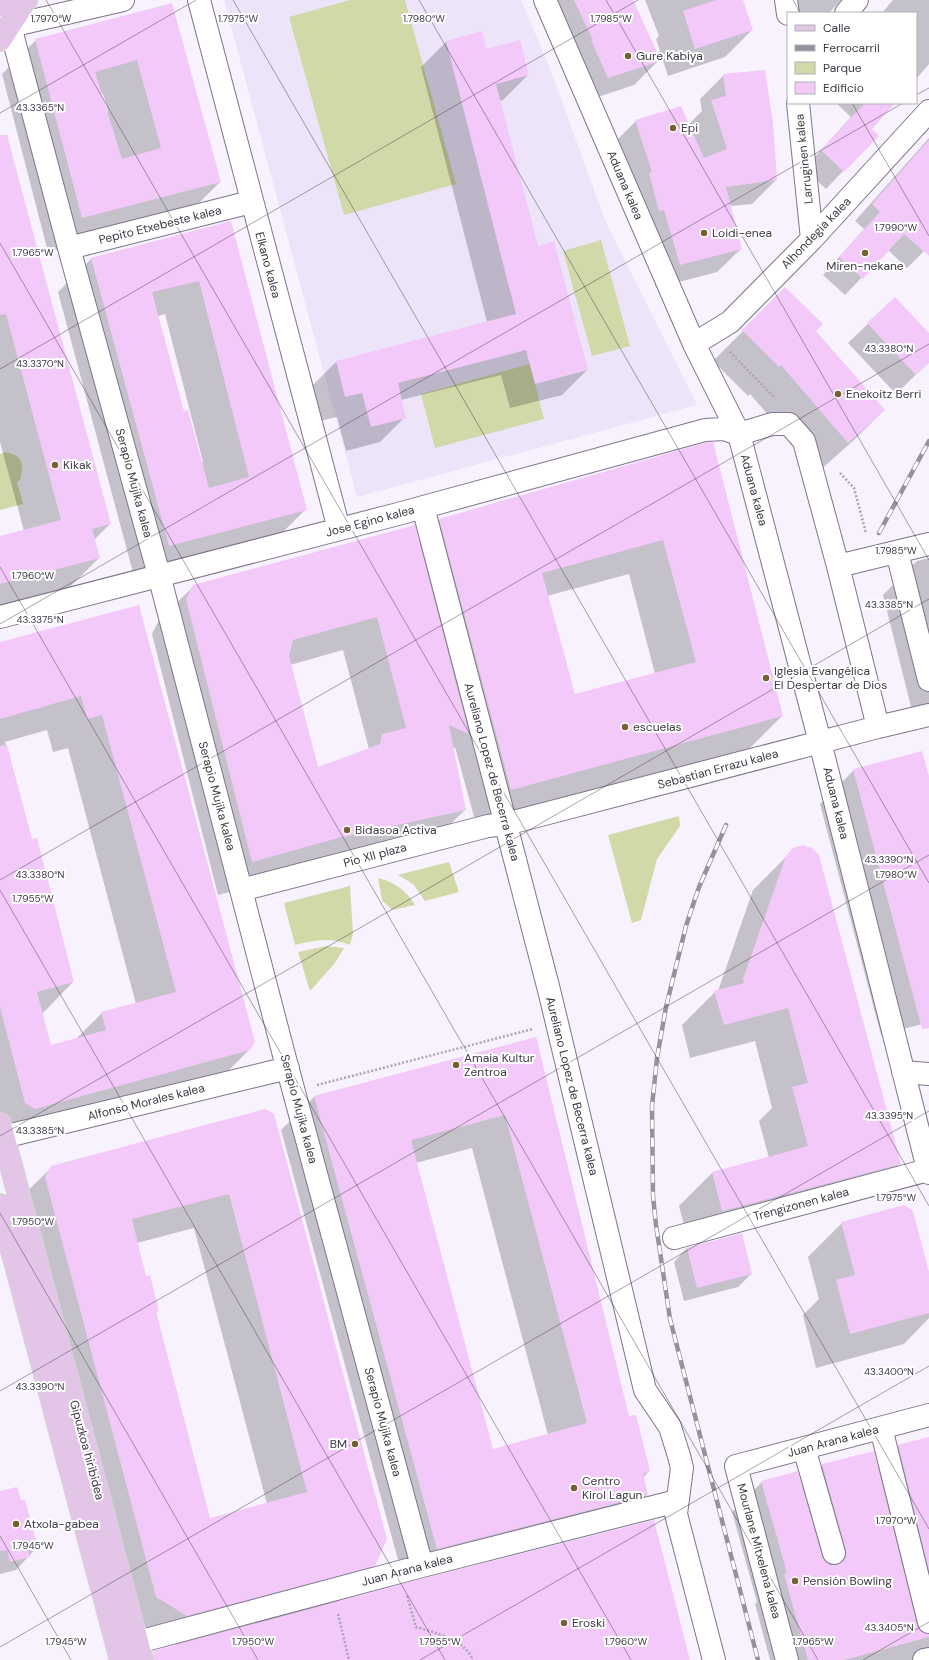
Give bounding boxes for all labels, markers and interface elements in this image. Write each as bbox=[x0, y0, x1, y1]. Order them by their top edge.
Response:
text: 1.7970°W bbox=[30, 12, 72, 25]
text: 1.7975°W bbox=[218, 12, 258, 25]
text: 1.7980°W bbox=[403, 12, 445, 25]
text: 1.7985°W bbox=[590, 12, 632, 25]
legend bbox=[787, 12, 917, 104]
text: Calle bbox=[823, 20, 850, 36]
text: Ferrocarril bbox=[823, 40, 880, 56]
place label: Gure Kabiya bbox=[636, 48, 703, 64]
marker: Gure Kabiya bbox=[623, 51, 633, 61]
text: Parque bbox=[823, 60, 862, 76]
text: Edificio bbox=[823, 80, 864, 96]
text: 43.3365°N bbox=[16, 101, 64, 114]
street label: Larruginen kalea bbox=[791, 113, 817, 205]
place label: Epi bbox=[681, 120, 698, 136]
marker: Epi bbox=[668, 123, 678, 133]
street label: Aduana kalea bbox=[603, 148, 647, 222]
street label: Alhondegia kalea bbox=[778, 194, 854, 272]
street label: Pepito Etxebeste kalea bbox=[97, 202, 223, 248]
text: 1.7990°W bbox=[875, 221, 918, 234]
place label: Loidi-enea bbox=[712, 225, 772, 241]
marker: Loidi-enea bbox=[699, 228, 709, 238]
street label: Elkano kalea bbox=[252, 230, 284, 300]
text: 1.7965°W bbox=[12, 246, 54, 259]
marker: Miren-nekane bbox=[860, 248, 870, 258]
place label: Miren-nekane bbox=[826, 258, 904, 274]
text: 43.3380°N bbox=[864, 342, 914, 355]
text: 43.3370°N bbox=[16, 357, 64, 370]
place label: Enekoitz Berri bbox=[846, 386, 921, 402]
marker: Enekoitz Berri bbox=[833, 389, 843, 399]
street label: Serapio Mujika kalea bbox=[112, 427, 156, 539]
street label: Aduana kalea bbox=[737, 452, 771, 528]
place label: Kikak bbox=[63, 457, 91, 473]
marker: Kikak bbox=[50, 460, 60, 470]
street label: Jose Egino kalea bbox=[324, 501, 416, 541]
text: 1.7985°W bbox=[875, 544, 917, 557]
text: 1.7960°W bbox=[12, 569, 55, 582]
text: 43.3385°N bbox=[865, 598, 913, 611]
text: 43.3375°N bbox=[16, 613, 64, 626]
place label: Iglesia Evangélica El Despertar de Dios bbox=[774, 663, 887, 693]
marker: Iglesia Evangélica El Despertar de Dios bbox=[761, 673, 771, 683]
street label: Aureliano Lopez de Becerra kalea bbox=[461, 681, 523, 863]
place label: escuelas bbox=[633, 719, 682, 735]
marker: escuelas bbox=[620, 722, 630, 732]
street label: Serapio Mujika kalea bbox=[195, 740, 239, 852]
street label: Sebastian Errazu kalea bbox=[656, 745, 780, 793]
street label: Aduana kalea bbox=[819, 765, 853, 841]
place label: Bidasoa Activa bbox=[355, 822, 437, 838]
marker: Bidasoa Activa bbox=[342, 825, 352, 835]
street label: Pio XII plaza bbox=[342, 839, 408, 871]
text: 43.3390°N bbox=[865, 853, 914, 866]
text: 43.3380°N bbox=[15, 868, 65, 881]
text: 1.7980°W bbox=[875, 868, 917, 881]
text: 1.7955°W bbox=[12, 892, 54, 905]
street label: Aureliano Lopez de Becerra kalea bbox=[542, 995, 602, 1177]
place label: Amaia Kultur Zentroa bbox=[464, 1050, 535, 1080]
street label: Serapio Mujika kalea bbox=[277, 1053, 321, 1165]
marker: Amaia Kultur Zentroa bbox=[451, 1060, 461, 1070]
street label: Alfonso Morales kalea bbox=[86, 1080, 206, 1124]
text: 43.3395°N bbox=[865, 1109, 913, 1122]
text: 43.3385°N bbox=[16, 1124, 64, 1137]
street label: Trengizonen kalea bbox=[751, 1184, 851, 1224]
text: 1.7975°W bbox=[876, 1191, 916, 1204]
text: 1.7950°W bbox=[12, 1215, 54, 1228]
text: 43.3400°N bbox=[864, 1365, 914, 1378]
street label: Serapio Mujika kalea bbox=[361, 1366, 405, 1478]
text: 43.3390°N bbox=[16, 1380, 65, 1393]
street label: Gipuzkoa hiribidea bbox=[66, 1398, 108, 1502]
street label: Juan Arana kalea bbox=[786, 1421, 880, 1461]
place label: BM bbox=[330, 1436, 347, 1452]
marker: BM bbox=[350, 1439, 360, 1449]
place label: Centro Kirol Lagun bbox=[582, 1473, 643, 1503]
street label: Mourlane Mitxelena kalea bbox=[733, 1482, 785, 1620]
marker: Centro Kirol Lagun bbox=[569, 1483, 579, 1493]
text: 1.7970°W bbox=[875, 1514, 917, 1527]
place label: Atxola-gabea bbox=[24, 1516, 99, 1532]
marker: Atxola-gabea bbox=[11, 1519, 21, 1529]
text: 1.7945°W bbox=[12, 1539, 54, 1552]
street label: Juan Arana kalea bbox=[360, 1550, 454, 1590]
place label: Pensión Bowling bbox=[803, 1573, 892, 1589]
marker: Pensión Bowling bbox=[790, 1576, 800, 1586]
place label: Eroski bbox=[572, 1615, 605, 1631]
marker: Eroski bbox=[559, 1618, 569, 1628]
text: 43.3405°N bbox=[864, 1621, 914, 1634]
text: 1.7945°W bbox=[45, 1635, 87, 1648]
text: 1.7950°W bbox=[232, 1635, 274, 1648]
text: 1.7955°W bbox=[419, 1635, 461, 1648]
text: 1.7960°W bbox=[605, 1635, 648, 1648]
text: 1.7965°W bbox=[792, 1635, 834, 1648]

